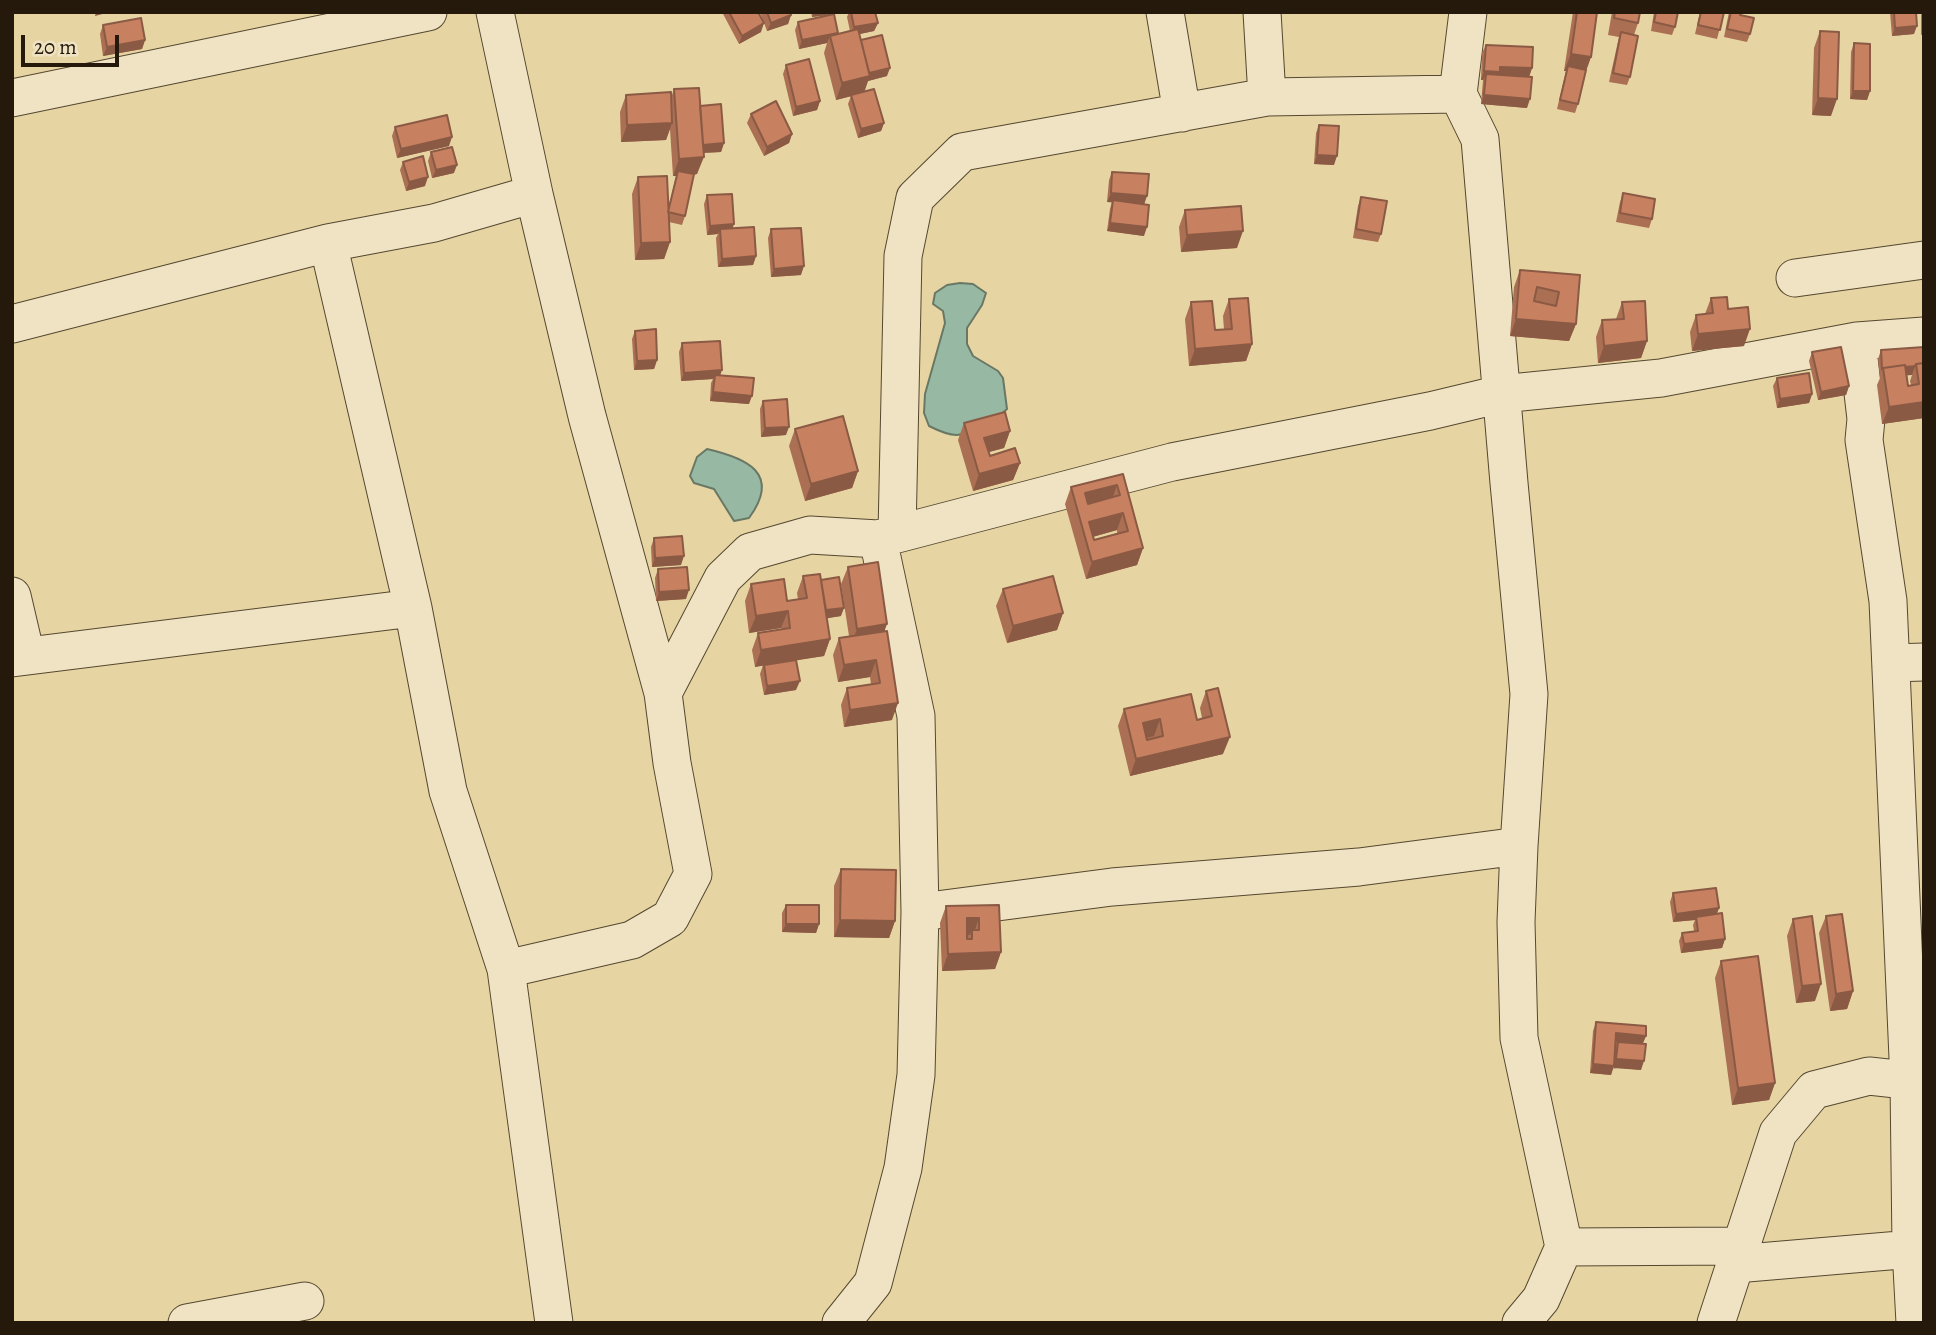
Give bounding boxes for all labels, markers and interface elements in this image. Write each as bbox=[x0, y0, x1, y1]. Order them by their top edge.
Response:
scale bar bbox=[24, 21, 122, 65]
text: 20 m bbox=[34, 33, 77, 61]

